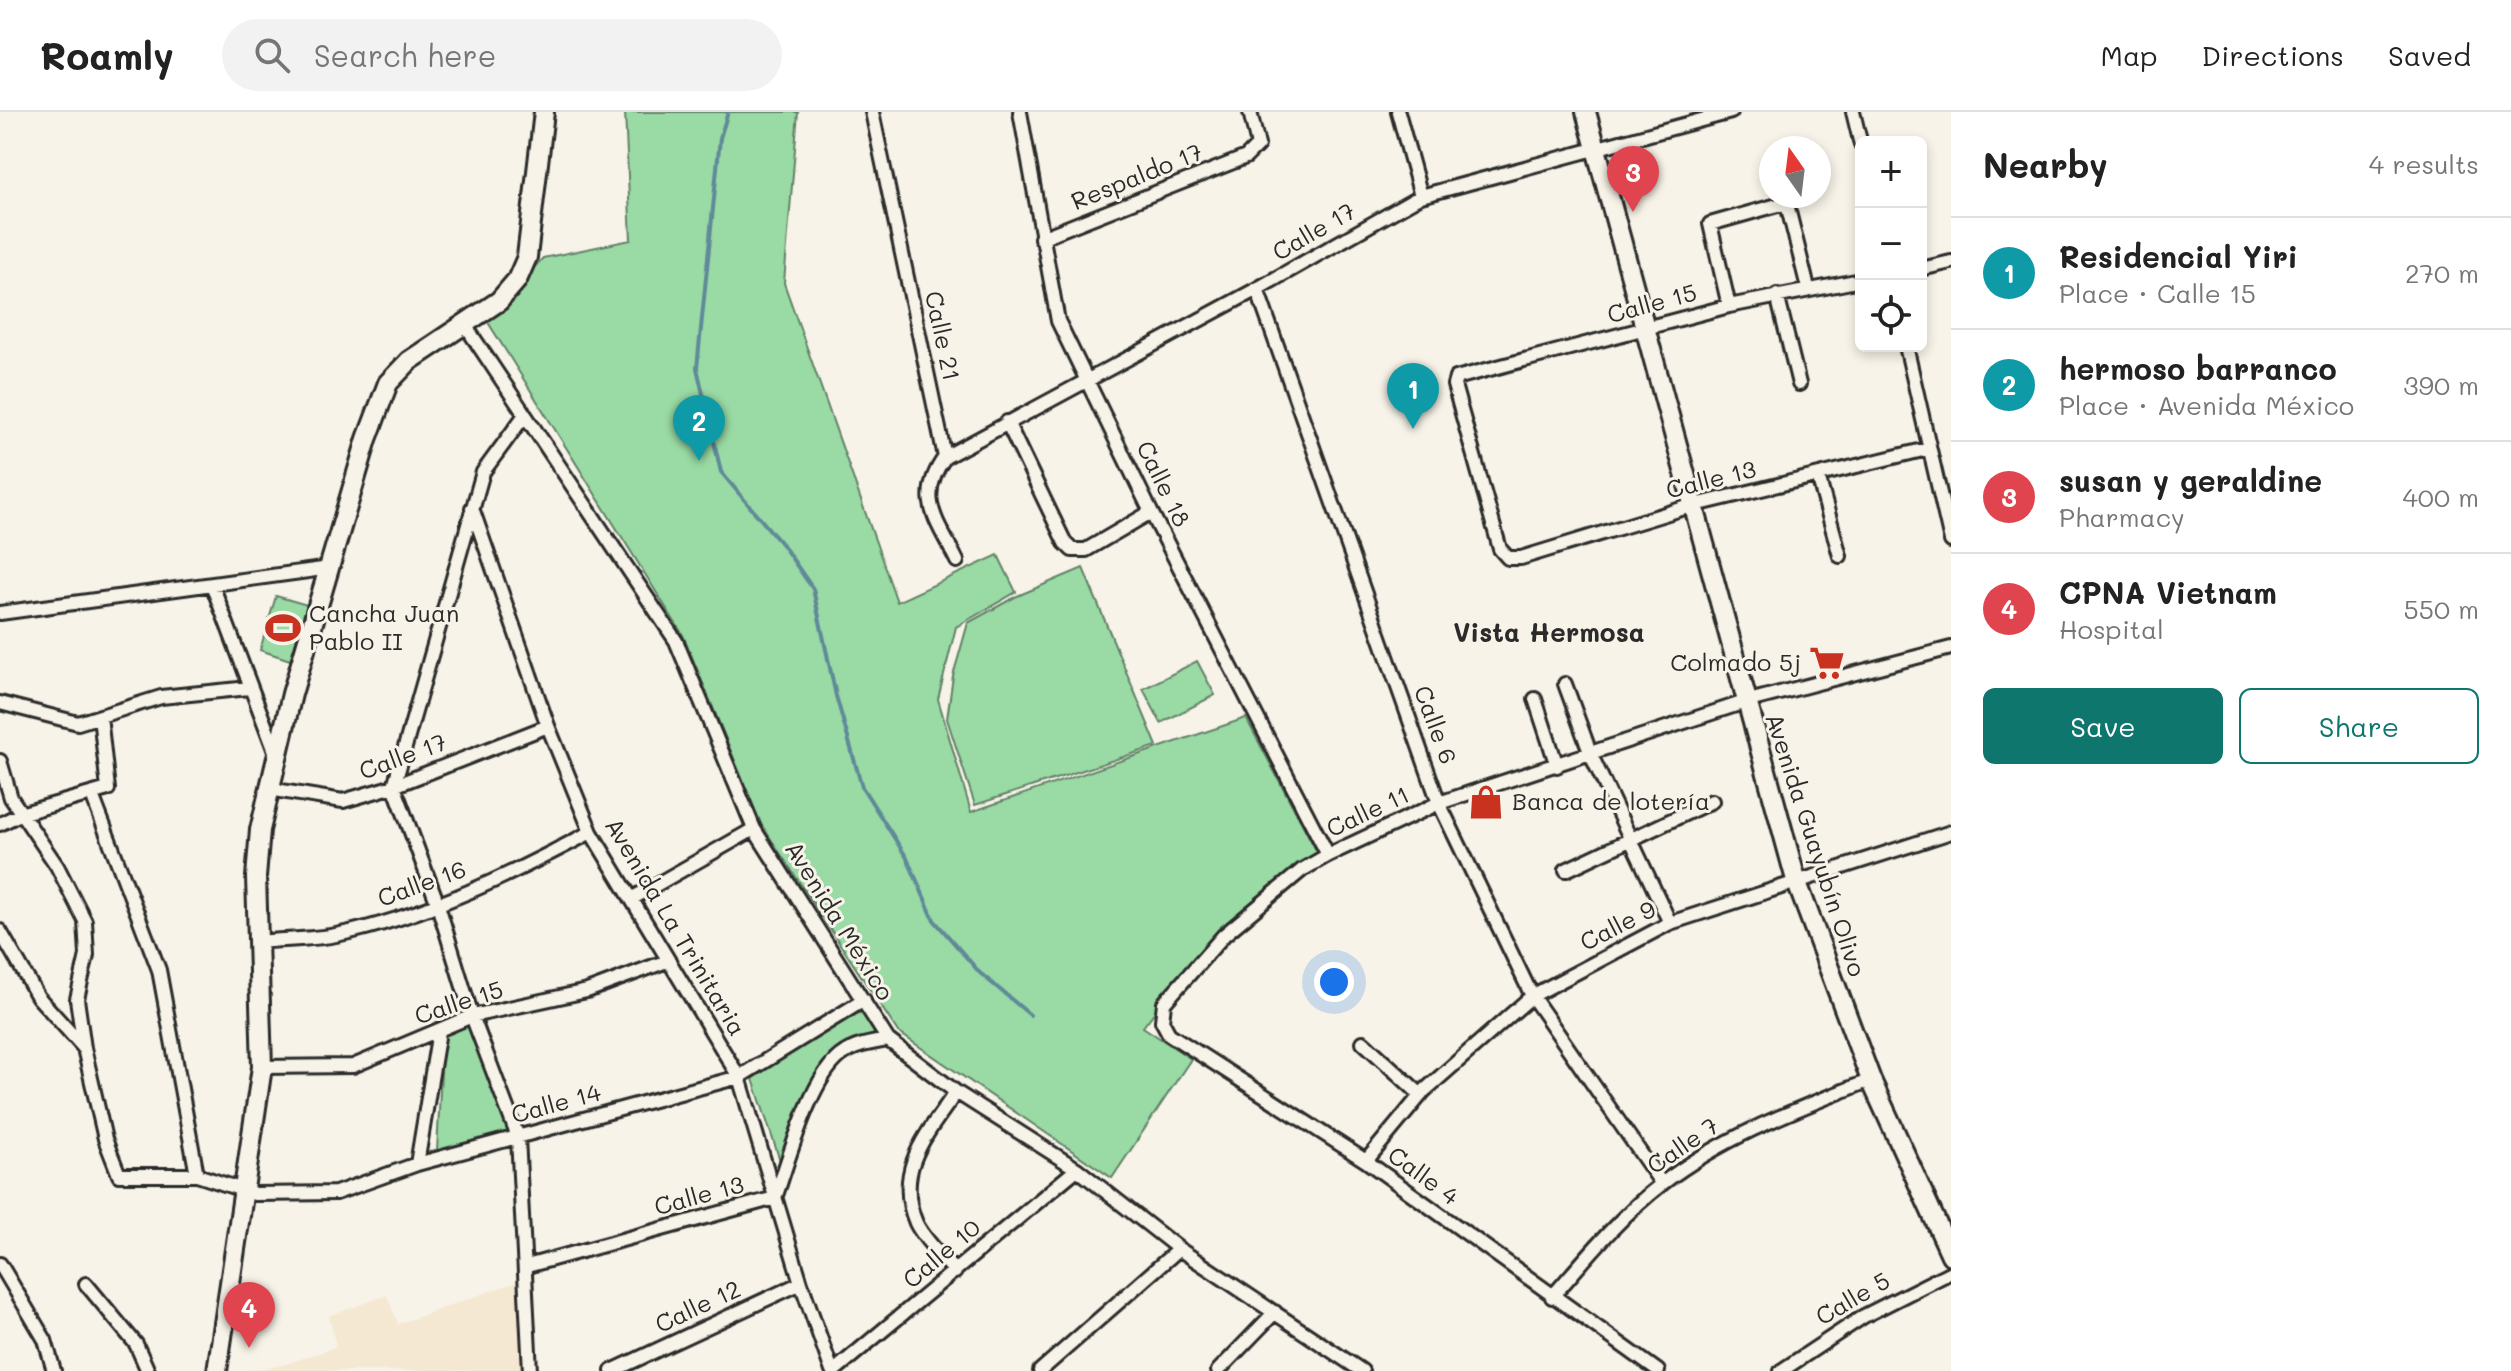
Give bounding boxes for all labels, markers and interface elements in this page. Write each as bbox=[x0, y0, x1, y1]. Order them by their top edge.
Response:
search box bbox=[222, 19, 782, 91]
text: Roamly bbox=[40, 30, 174, 80]
icon: search bbox=[250, 33, 294, 77]
text: Search here bbox=[314, 35, 496, 75]
text: Map bbox=[2101, 37, 2158, 73]
text: Directions bbox=[2202, 37, 2344, 73]
text: Saved bbox=[2388, 37, 2471, 73]
street label: Respaldo 17 bbox=[1066, 135, 1207, 216]
north arrow bbox=[1759, 136, 1831, 208]
map controls bbox=[1855, 136, 1927, 352]
button: + bbox=[1855, 136, 1927, 208]
text: Nearby bbox=[1983, 142, 2108, 187]
pin: 3 bbox=[1607, 146, 1659, 212]
text: 4 results bbox=[2369, 147, 2479, 181]
street label: Calle 17 bbox=[1266, 195, 1360, 267]
button: − bbox=[1855, 208, 1927, 280]
text: Residencial Yiri bbox=[2059, 236, 2298, 276]
text: 1 bbox=[2003, 256, 2015, 290]
text: 270 m bbox=[2405, 256, 2479, 290]
street label: Calle 15 bbox=[1603, 276, 1700, 329]
text: Place · Calle 15 bbox=[2059, 276, 2256, 310]
button: locate bbox=[1855, 280, 1927, 352]
street label: Calle 21 bbox=[919, 288, 968, 383]
text: hermoso barranco bbox=[2059, 348, 2337, 388]
pin: 1 bbox=[1387, 363, 1439, 429]
text: 2 bbox=[2002, 368, 2016, 402]
text: 390 m bbox=[2403, 368, 2479, 402]
text: Place · Avenida México bbox=[2059, 388, 2354, 422]
pin: 2 bbox=[673, 395, 725, 461]
street label: Calle 18 bbox=[1130, 435, 1198, 531]
street label: Calle 13 bbox=[1663, 452, 1759, 505]
text: susan y geraldine bbox=[2059, 460, 2322, 500]
text: 3 bbox=[2001, 480, 2017, 514]
text: 400 m bbox=[2403, 480, 2479, 514]
text: Pharmacy bbox=[2059, 500, 2185, 534]
text: CPNA Vietnam bbox=[2059, 572, 2277, 612]
text: 4 bbox=[2001, 592, 2017, 626]
text: 550 m bbox=[2404, 592, 2479, 626]
place label: Cancha Juan Pablo II bbox=[309, 597, 459, 656]
sports icon: Cancha Juan Pablo II bbox=[264, 609, 302, 647]
text: Hospital bbox=[2059, 612, 2164, 646]
district label: Vista Hermosa bbox=[1453, 615, 1645, 649]
supermarket icon: Colmado 5j bbox=[1808, 644, 1846, 682]
place label: Colmado 5j bbox=[1670, 646, 1801, 677]
street label: Calle 6 bbox=[1408, 681, 1465, 768]
button: Save bbox=[1983, 688, 2223, 764]
button: Share bbox=[2239, 688, 2479, 764]
street label: Avenida Guayubín Olivo bbox=[1759, 709, 1874, 980]
street label: Calle 17 bbox=[355, 726, 450, 786]
street label: Calle 11 bbox=[1321, 778, 1414, 843]
shop icon: Banca de lotería bbox=[1467, 783, 1505, 821]
place label: Banca de lotería bbox=[1512, 785, 1710, 816]
street label: Avenida La Trinitaria bbox=[599, 812, 754, 1041]
street label: Avenida México bbox=[779, 835, 902, 1006]
street label: Calle 16 bbox=[373, 852, 470, 913]
street label: Calle 9 bbox=[1574, 892, 1660, 957]
your location bbox=[1314, 962, 1354, 1002]
street label: Calle 15 bbox=[410, 973, 507, 1030]
street label: Calle 14 bbox=[507, 1076, 604, 1129]
street label: Calle 7 bbox=[1640, 1110, 1724, 1180]
street label: Calle 4 bbox=[1382, 1139, 1466, 1211]
street label: Calle 13 bbox=[650, 1168, 747, 1221]
street label: Calle 10 bbox=[896, 1211, 986, 1294]
street label: Calle 5 bbox=[1810, 1264, 1895, 1331]
street label: Calle 12 bbox=[650, 1272, 745, 1339]
pin: 4 bbox=[223, 1282, 275, 1348]

